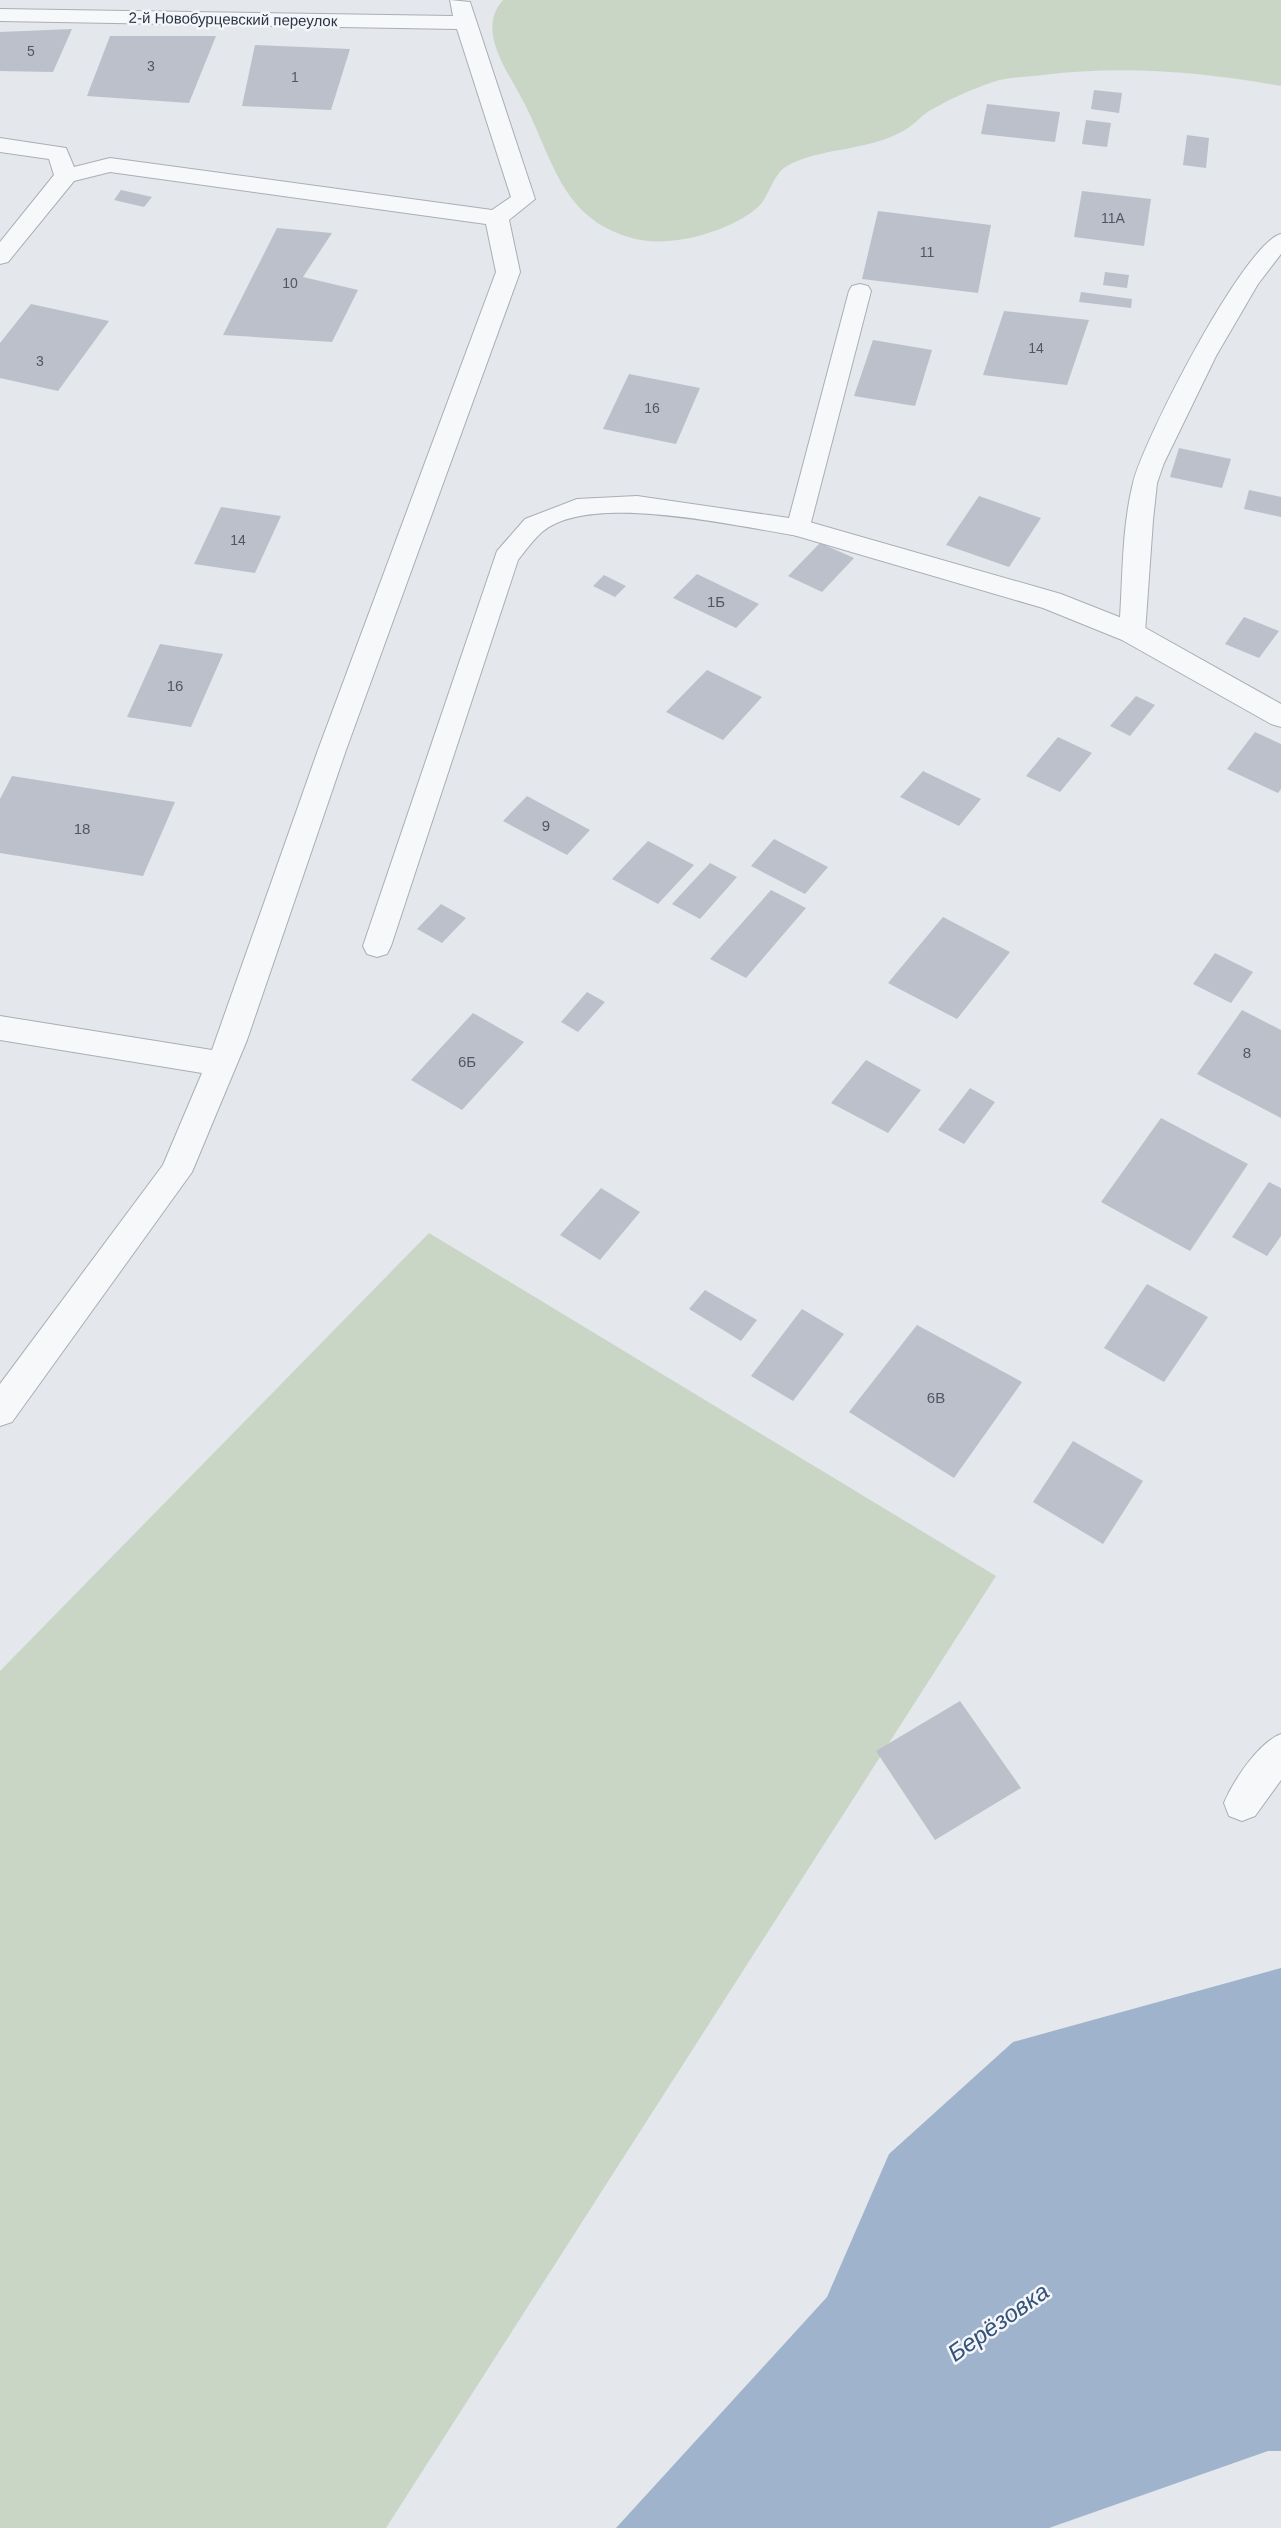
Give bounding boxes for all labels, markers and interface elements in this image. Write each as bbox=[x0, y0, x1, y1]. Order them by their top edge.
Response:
street label: 2-й Новобурцевский переулок bbox=[129, 9, 338, 29]
house number: 5 bbox=[27, 43, 35, 59]
house number: 3 bbox=[147, 58, 155, 74]
house number: 1 bbox=[291, 69, 299, 85]
house number: 11А bbox=[1101, 210, 1126, 226]
house number: 11 bbox=[920, 244, 934, 260]
house number: 10 bbox=[282, 275, 298, 291]
house number: 14 bbox=[1028, 340, 1044, 356]
house number: 3 bbox=[36, 353, 44, 369]
house number: 16 bbox=[644, 400, 660, 416]
house number: 14 bbox=[230, 532, 246, 548]
house number: 1Б bbox=[707, 593, 725, 610]
house number: 16 bbox=[167, 677, 183, 694]
house number: 9 bbox=[542, 817, 550, 834]
house number: 18 bbox=[74, 820, 90, 837]
house number: 8 bbox=[1243, 1044, 1251, 1061]
house number: 6Б bbox=[458, 1053, 476, 1070]
house number: 6В bbox=[927, 1389, 945, 1406]
water label: Берёзовка bbox=[942, 2277, 1054, 2367]

